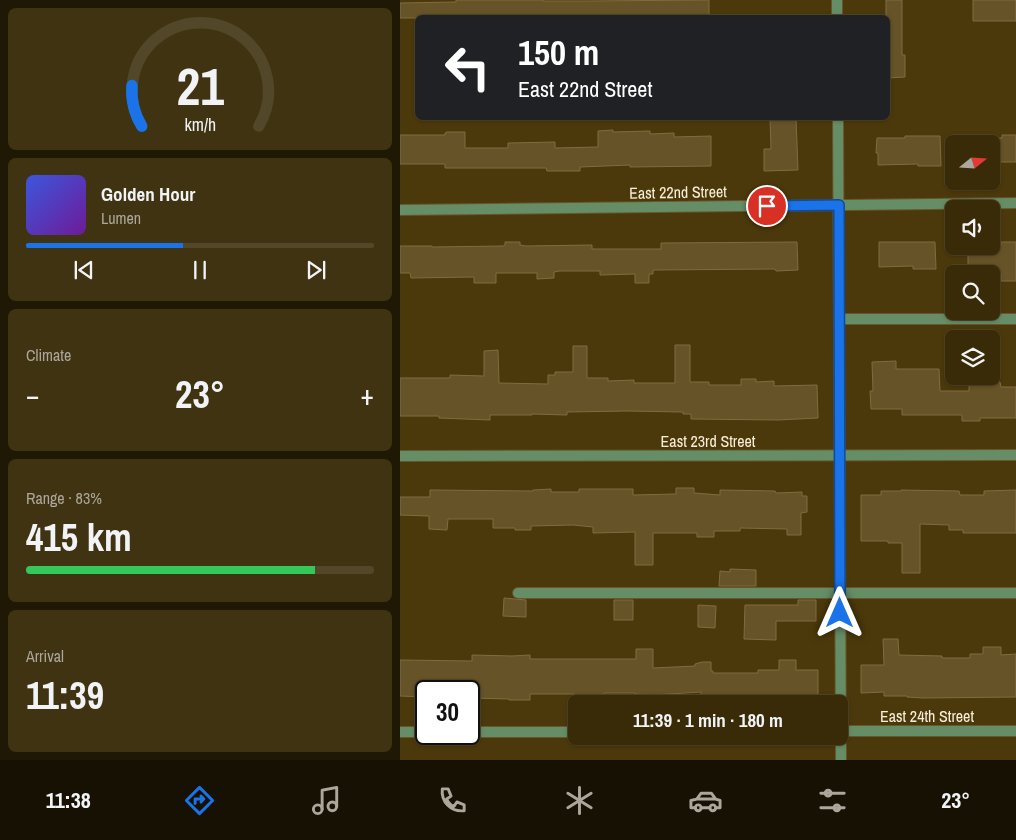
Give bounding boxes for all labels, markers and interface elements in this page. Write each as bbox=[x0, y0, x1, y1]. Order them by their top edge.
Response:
text: 150 m bbox=[518, 29, 599, 76]
icon: left bbox=[435, 35, 500, 100]
text: 21 bbox=[176, 51, 224, 121]
text: East 22nd Street bbox=[518, 74, 652, 104]
text: km/h bbox=[184, 113, 216, 137]
north arrow bbox=[945, 135, 1000, 190]
map controls bbox=[945, 135, 1000, 385]
street label: East 22nd Street bbox=[629, 180, 727, 204]
text: Golden Hour bbox=[101, 181, 195, 207]
pin bbox=[746, 185, 788, 227]
icon: arrive bbox=[753, 192, 781, 220]
button: sound bbox=[945, 200, 1000, 255]
text: Lumen bbox=[101, 207, 141, 229]
icon: previous bbox=[70, 256, 98, 284]
icon: pause bbox=[186, 256, 214, 284]
icon: next bbox=[302, 256, 330, 284]
button: search bbox=[945, 265, 1000, 320]
button: layers bbox=[945, 330, 1000, 385]
text: Climate bbox=[26, 344, 71, 366]
text: 23° bbox=[175, 369, 225, 420]
text: − bbox=[26, 376, 39, 414]
text: + bbox=[361, 376, 374, 414]
street label: East 23rd Street bbox=[661, 430, 756, 452]
text: Range · 83% bbox=[26, 487, 102, 509]
text: 415 km bbox=[26, 512, 132, 563]
position arrow bbox=[813, 586, 865, 638]
text: Arrival bbox=[26, 645, 64, 667]
text: 11:39 bbox=[26, 670, 104, 721]
speed limit sign: 30 bbox=[415, 680, 480, 745]
street label: East 24th Street bbox=[880, 705, 974, 727]
text: 11:39 · 1 min · 180 m bbox=[633, 707, 783, 733]
icon: directions bbox=[182, 783, 217, 818]
icon: music bbox=[309, 783, 344, 818]
icon: phone bbox=[435, 783, 470, 818]
icon: climate bbox=[562, 783, 597, 818]
icon: car bbox=[688, 783, 723, 818]
icon: filters bbox=[815, 783, 850, 818]
text: 11:38 bbox=[46, 785, 91, 815]
text: 23° bbox=[941, 785, 970, 815]

